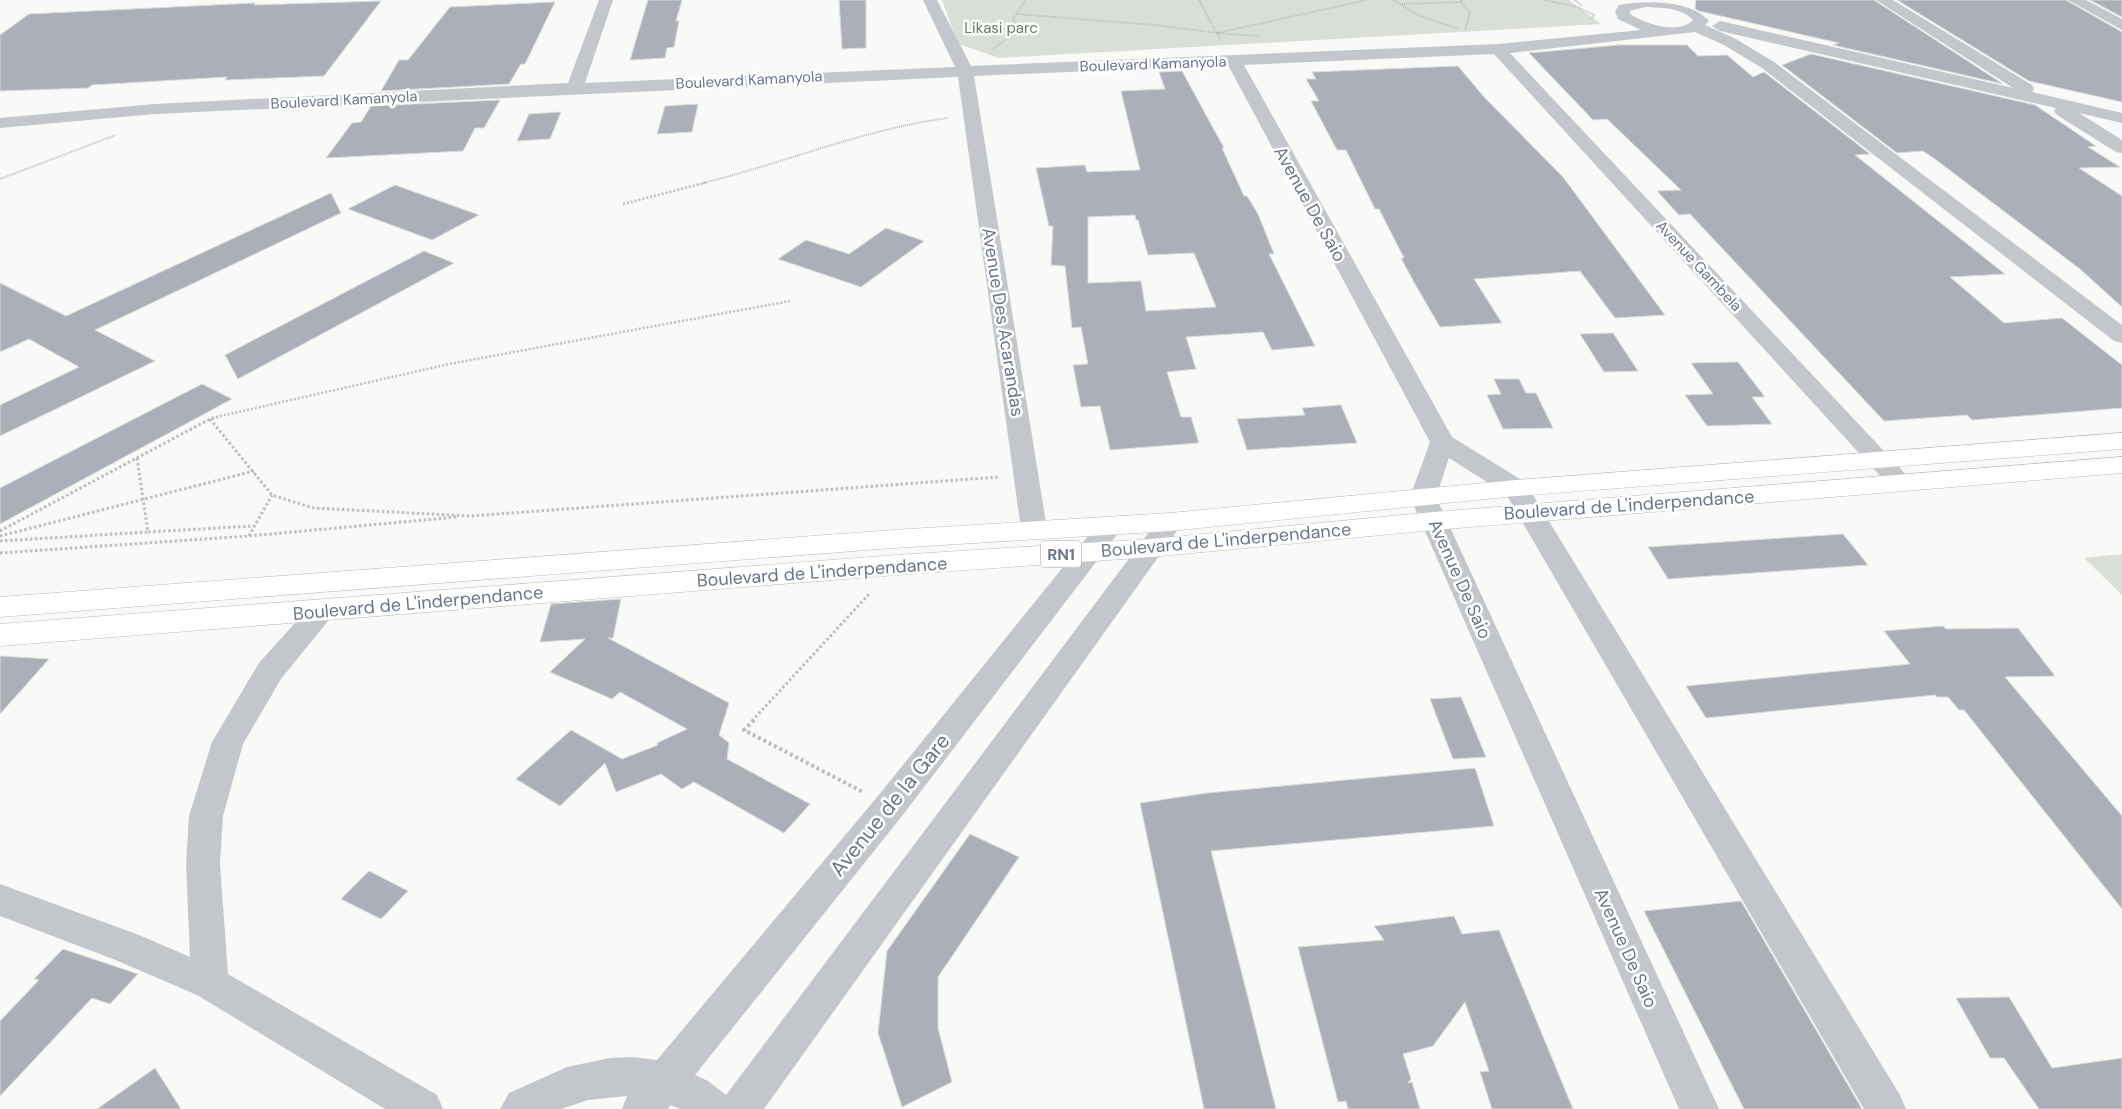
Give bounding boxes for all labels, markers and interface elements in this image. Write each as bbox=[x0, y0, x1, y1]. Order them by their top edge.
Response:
park label: Likasi parc bbox=[964, 18, 1038, 38]
street label: Boulevard Kamanyola bbox=[1079, 51, 1227, 77]
street label: Boulevard Kamanyola bbox=[675, 66, 823, 94]
street label: Boulevard Kamanyola bbox=[270, 86, 418, 114]
street label: Avenue De Saio bbox=[1268, 142, 1352, 266]
street label: Avenue Gambela bbox=[1652, 216, 1746, 316]
street label: Avenue Des Acarandas bbox=[976, 226, 1030, 418]
street label: Boulevard de L'inderpendance bbox=[1503, 484, 1755, 526]
street label: Avenue De Saio bbox=[1423, 515, 1497, 643]
street label: Boulevard de L'inderpendance bbox=[1100, 517, 1352, 563]
road number: RN1 bbox=[1041, 540, 1081, 568]
street label: Boulevard de L'inderpendance bbox=[696, 551, 948, 593]
street label: Boulevard de L'inderpendance bbox=[292, 580, 544, 626]
street label: Avenue de la Gare bbox=[824, 728, 956, 882]
street label: Avenue De Saio bbox=[1589, 884, 1663, 1012]

